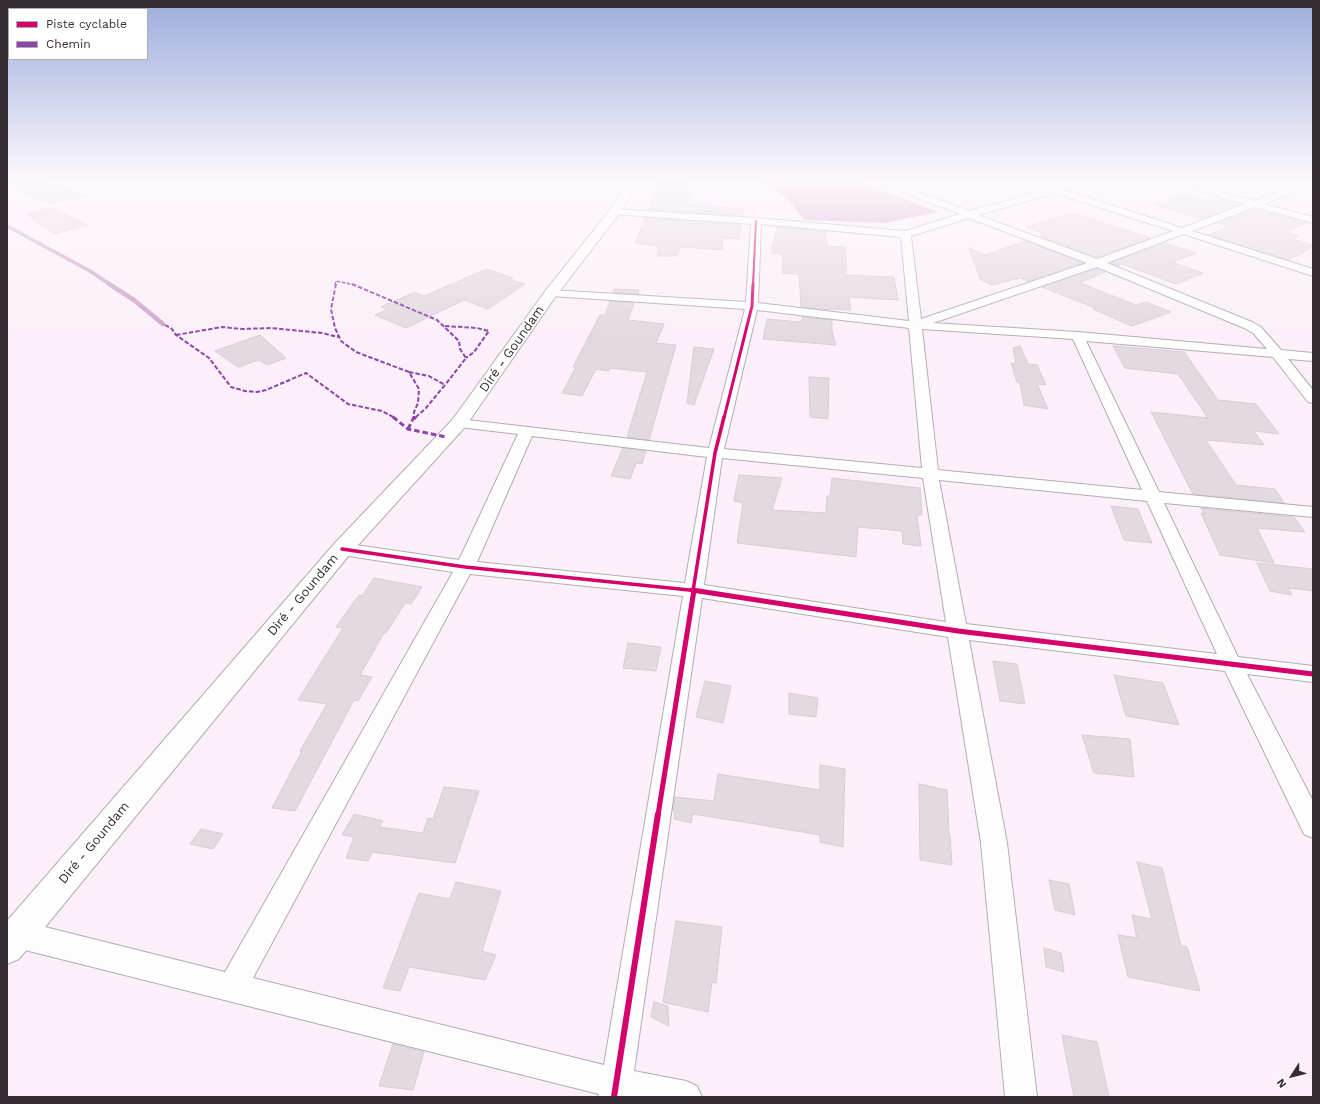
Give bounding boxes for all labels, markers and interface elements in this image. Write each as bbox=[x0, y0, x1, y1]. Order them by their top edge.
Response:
legend bbox=[8, 8, 148, 60]
text: Piste cyclable bbox=[46, 17, 127, 31]
text: Chemin bbox=[46, 37, 91, 51]
street label: Diré - Goundam bbox=[476, 303, 548, 395]
street label: Diré - Goundam bbox=[264, 551, 342, 639]
street label: Diré - Goundam bbox=[55, 799, 133, 887]
north arrow bbox=[1272, 1056, 1312, 1096]
text: N bbox=[1274, 1076, 1290, 1090]

